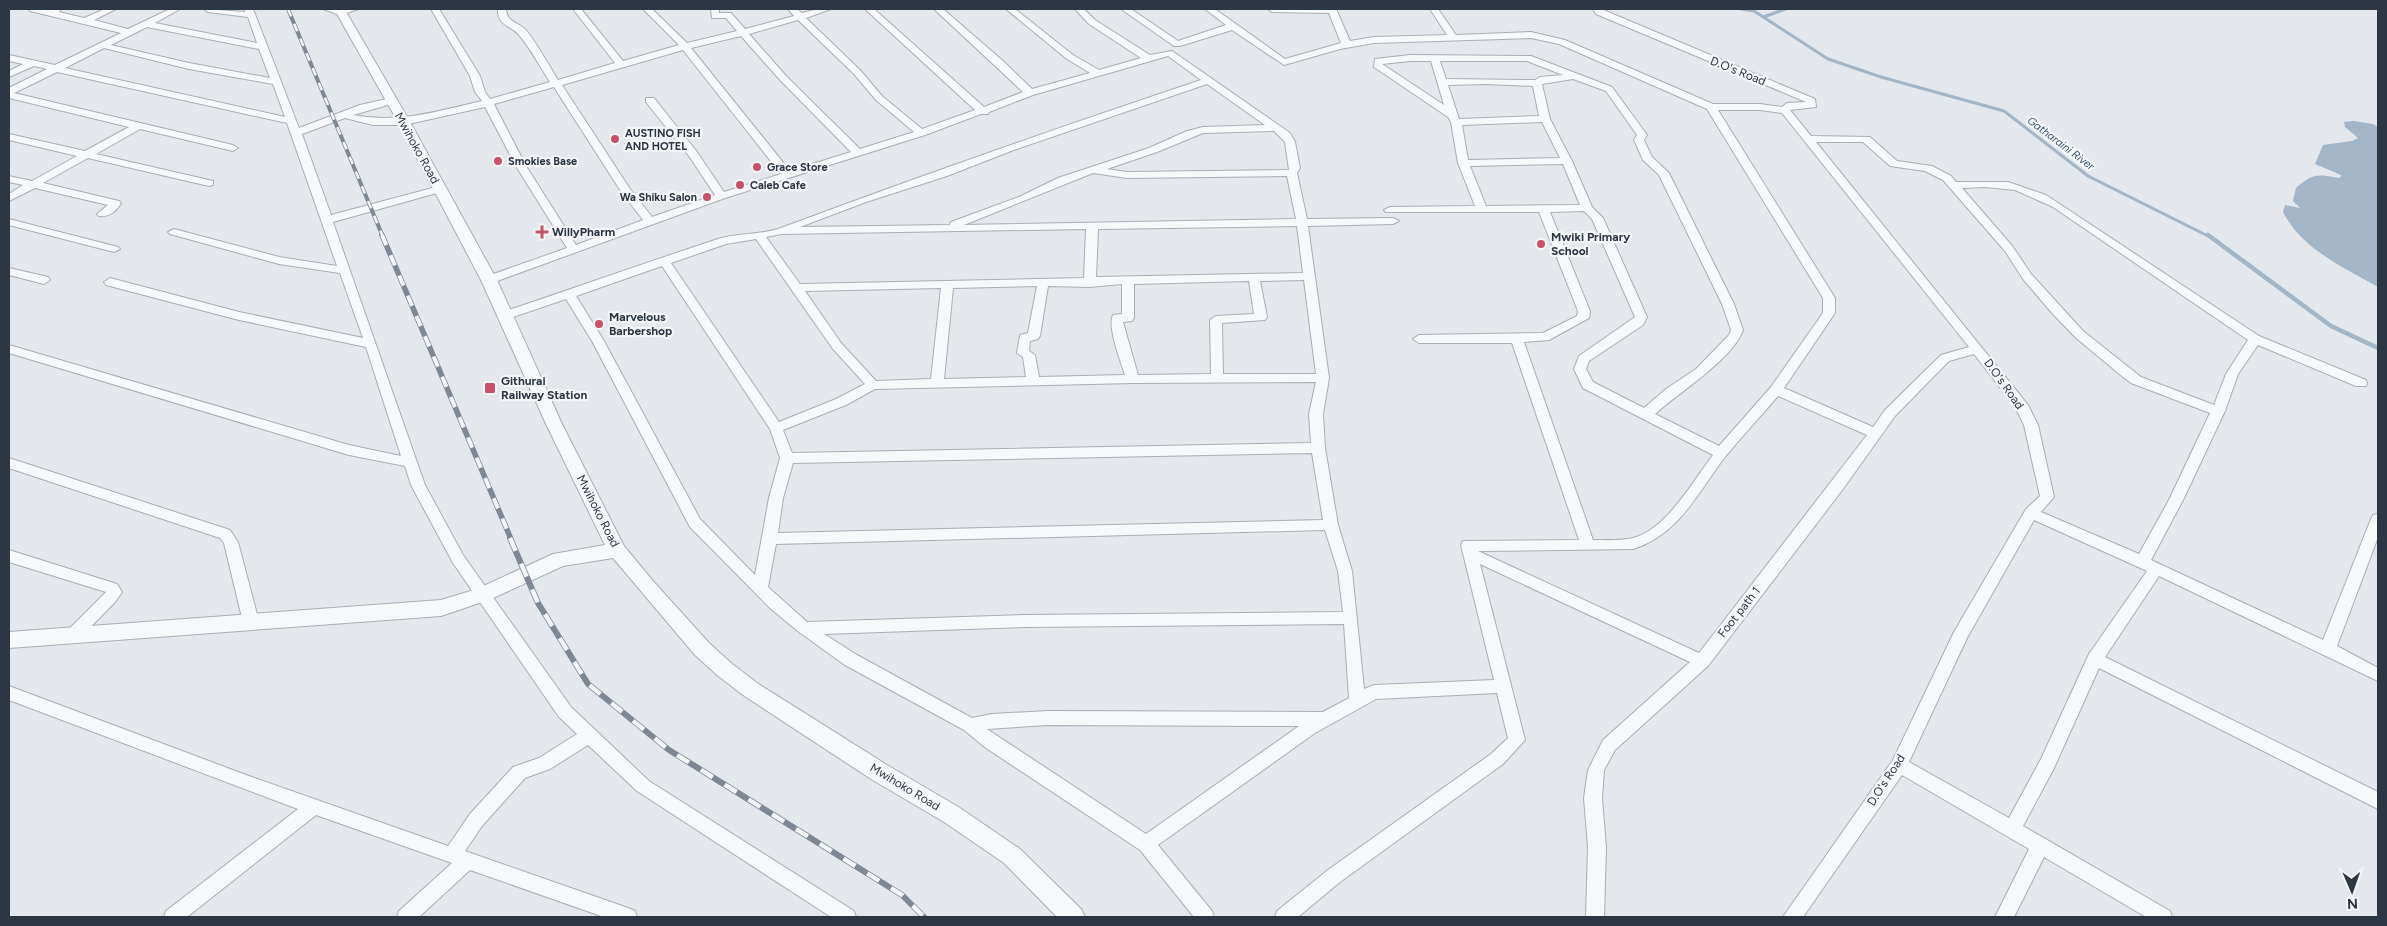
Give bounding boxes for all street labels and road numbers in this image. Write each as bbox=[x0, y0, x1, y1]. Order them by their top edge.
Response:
street label: D.O's Road bbox=[1708, 54, 1768, 88]
street label: Mwihoko Road bbox=[392, 110, 442, 186]
street label: D.O's Road bbox=[1981, 356, 2027, 412]
street label: Mwihoko Road bbox=[574, 473, 622, 549]
street label: Foot path 1 bbox=[1715, 584, 1763, 640]
street label: D.O's Road bbox=[1864, 752, 1908, 808]
street label: Mwihoko Road bbox=[867, 761, 943, 813]

